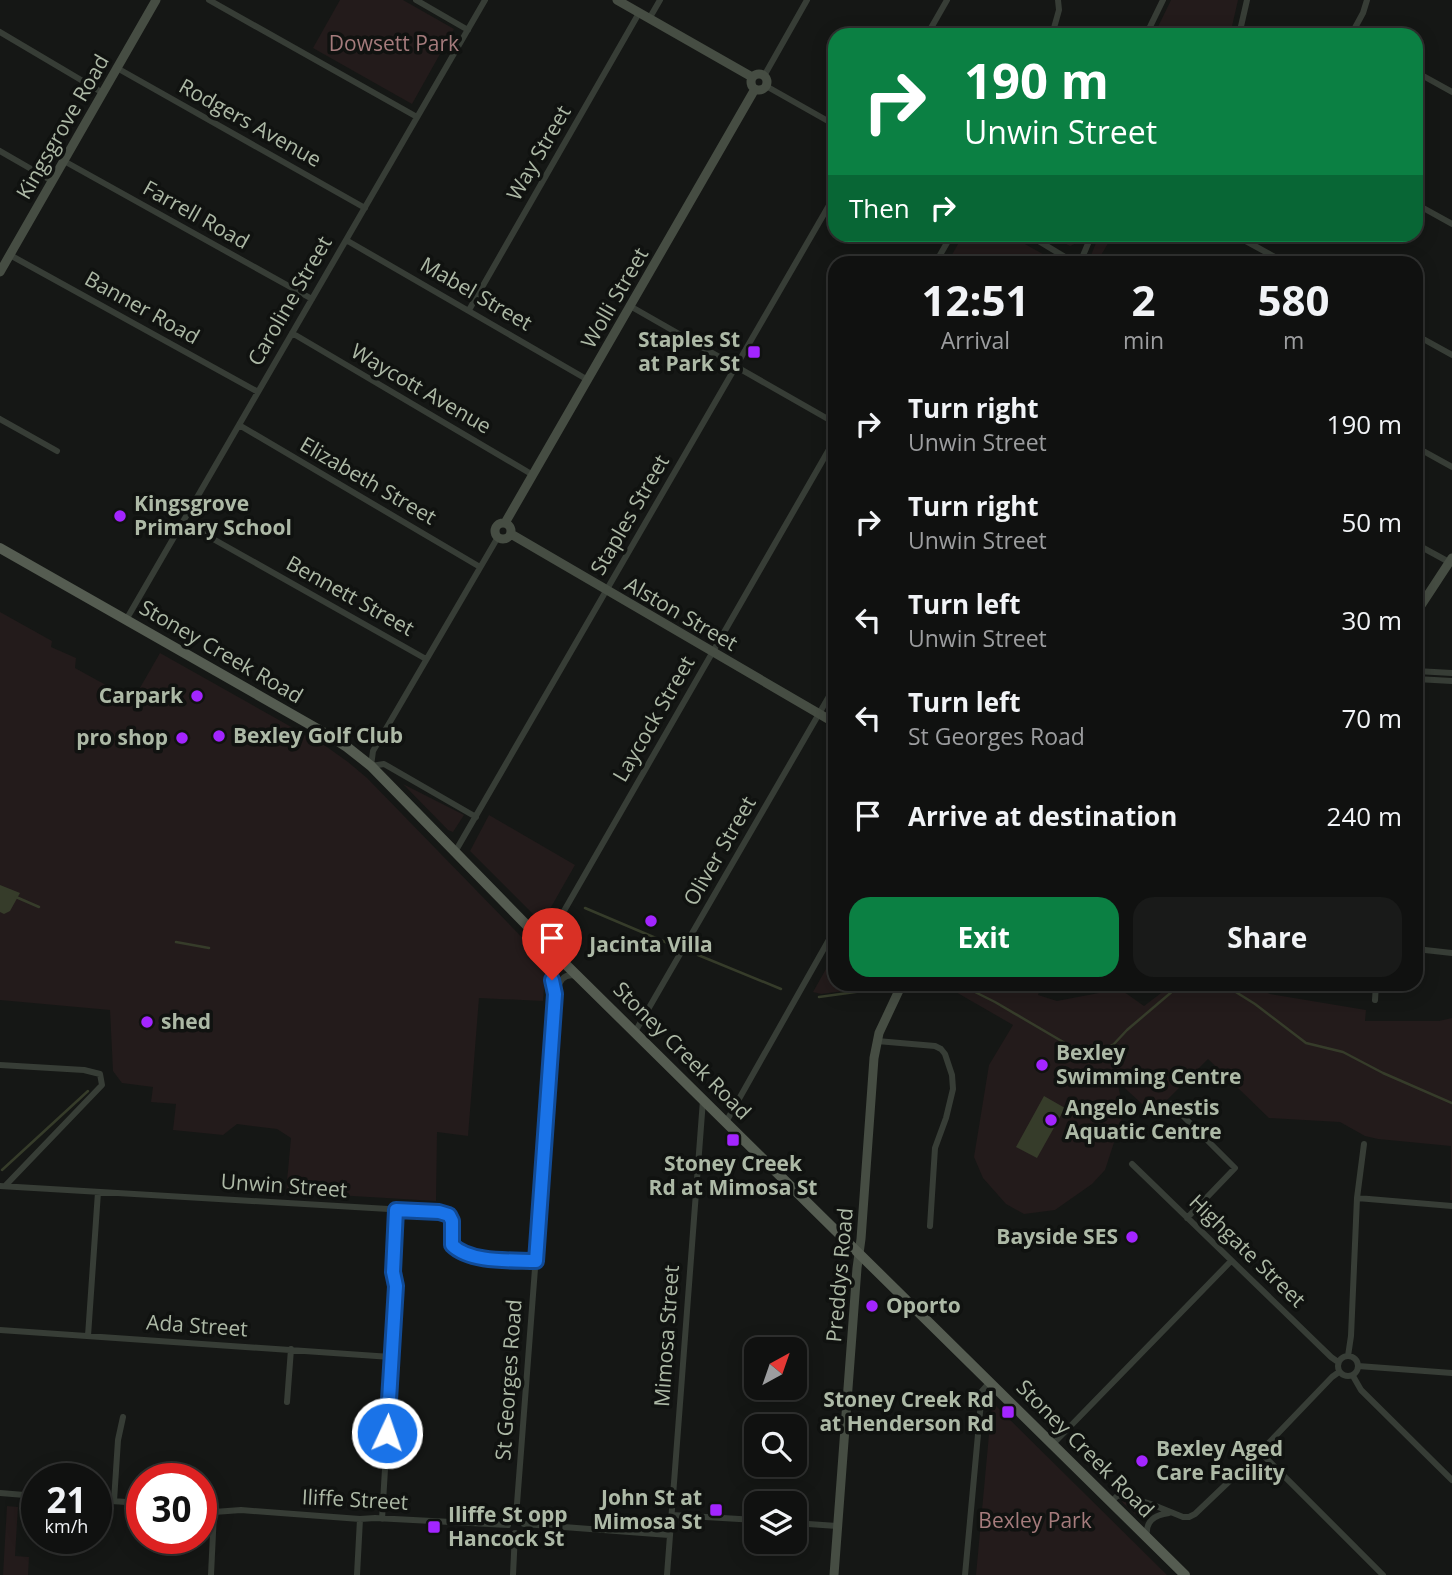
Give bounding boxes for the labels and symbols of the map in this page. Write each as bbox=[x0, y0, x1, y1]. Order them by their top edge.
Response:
park label: Dowsett Park bbox=[329, 29, 459, 57]
street label: Kingsgrove Road bbox=[9, 49, 115, 204]
street label: Rodgers Avenue bbox=[174, 71, 327, 173]
street label: Way Street bbox=[500, 100, 577, 205]
street label: Farrell Road bbox=[138, 173, 255, 255]
street label: Caroline Street bbox=[241, 230, 338, 371]
street label: Wolli Street bbox=[574, 242, 654, 353]
street label: Mabel Street bbox=[416, 250, 537, 336]
street label: Banner Road bbox=[80, 264, 205, 350]
place label: Staples St at Park St bbox=[638, 325, 740, 377]
street label: Waycott Avenue bbox=[346, 337, 497, 440]
marker: Staples St at Park St bbox=[746, 344, 762, 360]
street label: Elizabeth Street bbox=[295, 430, 442, 530]
street label: Staples Street bbox=[583, 449, 675, 580]
place label: Kingsgrove Primary School bbox=[134, 489, 292, 541]
marker: Kingsgrove Primary School bbox=[112, 508, 128, 524]
street label: Bennett Street bbox=[282, 548, 419, 642]
street label: Alston Street bbox=[620, 570, 743, 657]
street label: Stoney Creek Road bbox=[135, 593, 308, 709]
street label: Laycock Street bbox=[606, 650, 701, 787]
place label: Carpark bbox=[99, 681, 184, 709]
marker: Carpark bbox=[189, 688, 205, 704]
place label: Bexley Golf Club bbox=[233, 721, 403, 749]
place label: pro shop bbox=[76, 723, 168, 751]
marker: Bexley Golf Club bbox=[211, 728, 227, 744]
marker: pro shop bbox=[174, 730, 190, 746]
street label: Oliver Street bbox=[677, 791, 762, 910]
pin bbox=[522, 908, 582, 980]
marker: Jacinta Villa bbox=[643, 913, 659, 929]
place label: Jacinta Villa bbox=[587, 930, 713, 958]
street label: Stoney Creek Road bbox=[608, 975, 758, 1125]
place label: shed bbox=[161, 1007, 211, 1035]
marker: shed bbox=[139, 1014, 155, 1030]
place label: Bexley Swimming Centre bbox=[1056, 1038, 1241, 1090]
marker: Bexley Swimming Centre bbox=[1034, 1057, 1050, 1073]
place label: Angelo Anestis Aquatic Centre bbox=[1065, 1093, 1222, 1145]
marker: Angelo Anestis Aquatic Centre bbox=[1043, 1112, 1059, 1128]
marker: Stoney Creek Rd at Mimosa St bbox=[725, 1132, 741, 1148]
place label: Stoney Creek Rd at Mimosa St bbox=[649, 1149, 817, 1201]
street label: Unwin Street bbox=[220, 1167, 348, 1203]
street label: Highgate Street bbox=[1183, 1188, 1312, 1313]
street label: Preddys Road bbox=[819, 1207, 859, 1343]
place label: Bayside SES bbox=[996, 1222, 1118, 1250]
marker: Bayside SES bbox=[1124, 1229, 1140, 1245]
street label: Mimosa Street bbox=[647, 1264, 685, 1408]
place label: Oporto bbox=[886, 1291, 961, 1319]
street label: St Georges Road bbox=[488, 1298, 528, 1461]
marker: Oporto bbox=[864, 1298, 880, 1314]
street label: Ada Street bbox=[145, 1307, 249, 1343]
north arrow bbox=[744, 1337, 807, 1400]
street label: Stoney Creek Road bbox=[1011, 1373, 1161, 1523]
place label: Stoney Creek Rd at Henderson Rd bbox=[819, 1385, 994, 1437]
position arrow bbox=[350, 1396, 424, 1470]
marker: Stoney Creek Rd at Henderson Rd bbox=[1000, 1404, 1016, 1420]
place label: Bexley Aged Care Facility bbox=[1156, 1434, 1285, 1486]
marker: Bexley Aged Care Facility bbox=[1134, 1453, 1150, 1469]
speed limit sign: 30 bbox=[126, 1463, 217, 1554]
street label: Iliffe Street bbox=[301, 1482, 409, 1516]
place label: John St at Mimosa St bbox=[593, 1483, 702, 1535]
place label: Iliffe St opp Hancock St bbox=[448, 1500, 568, 1552]
marker: John St at Mimosa St bbox=[708, 1502, 724, 1518]
park label: Bexley Park bbox=[978, 1506, 1092, 1534]
marker: Iliffe St opp Hancock St bbox=[426, 1519, 442, 1535]

